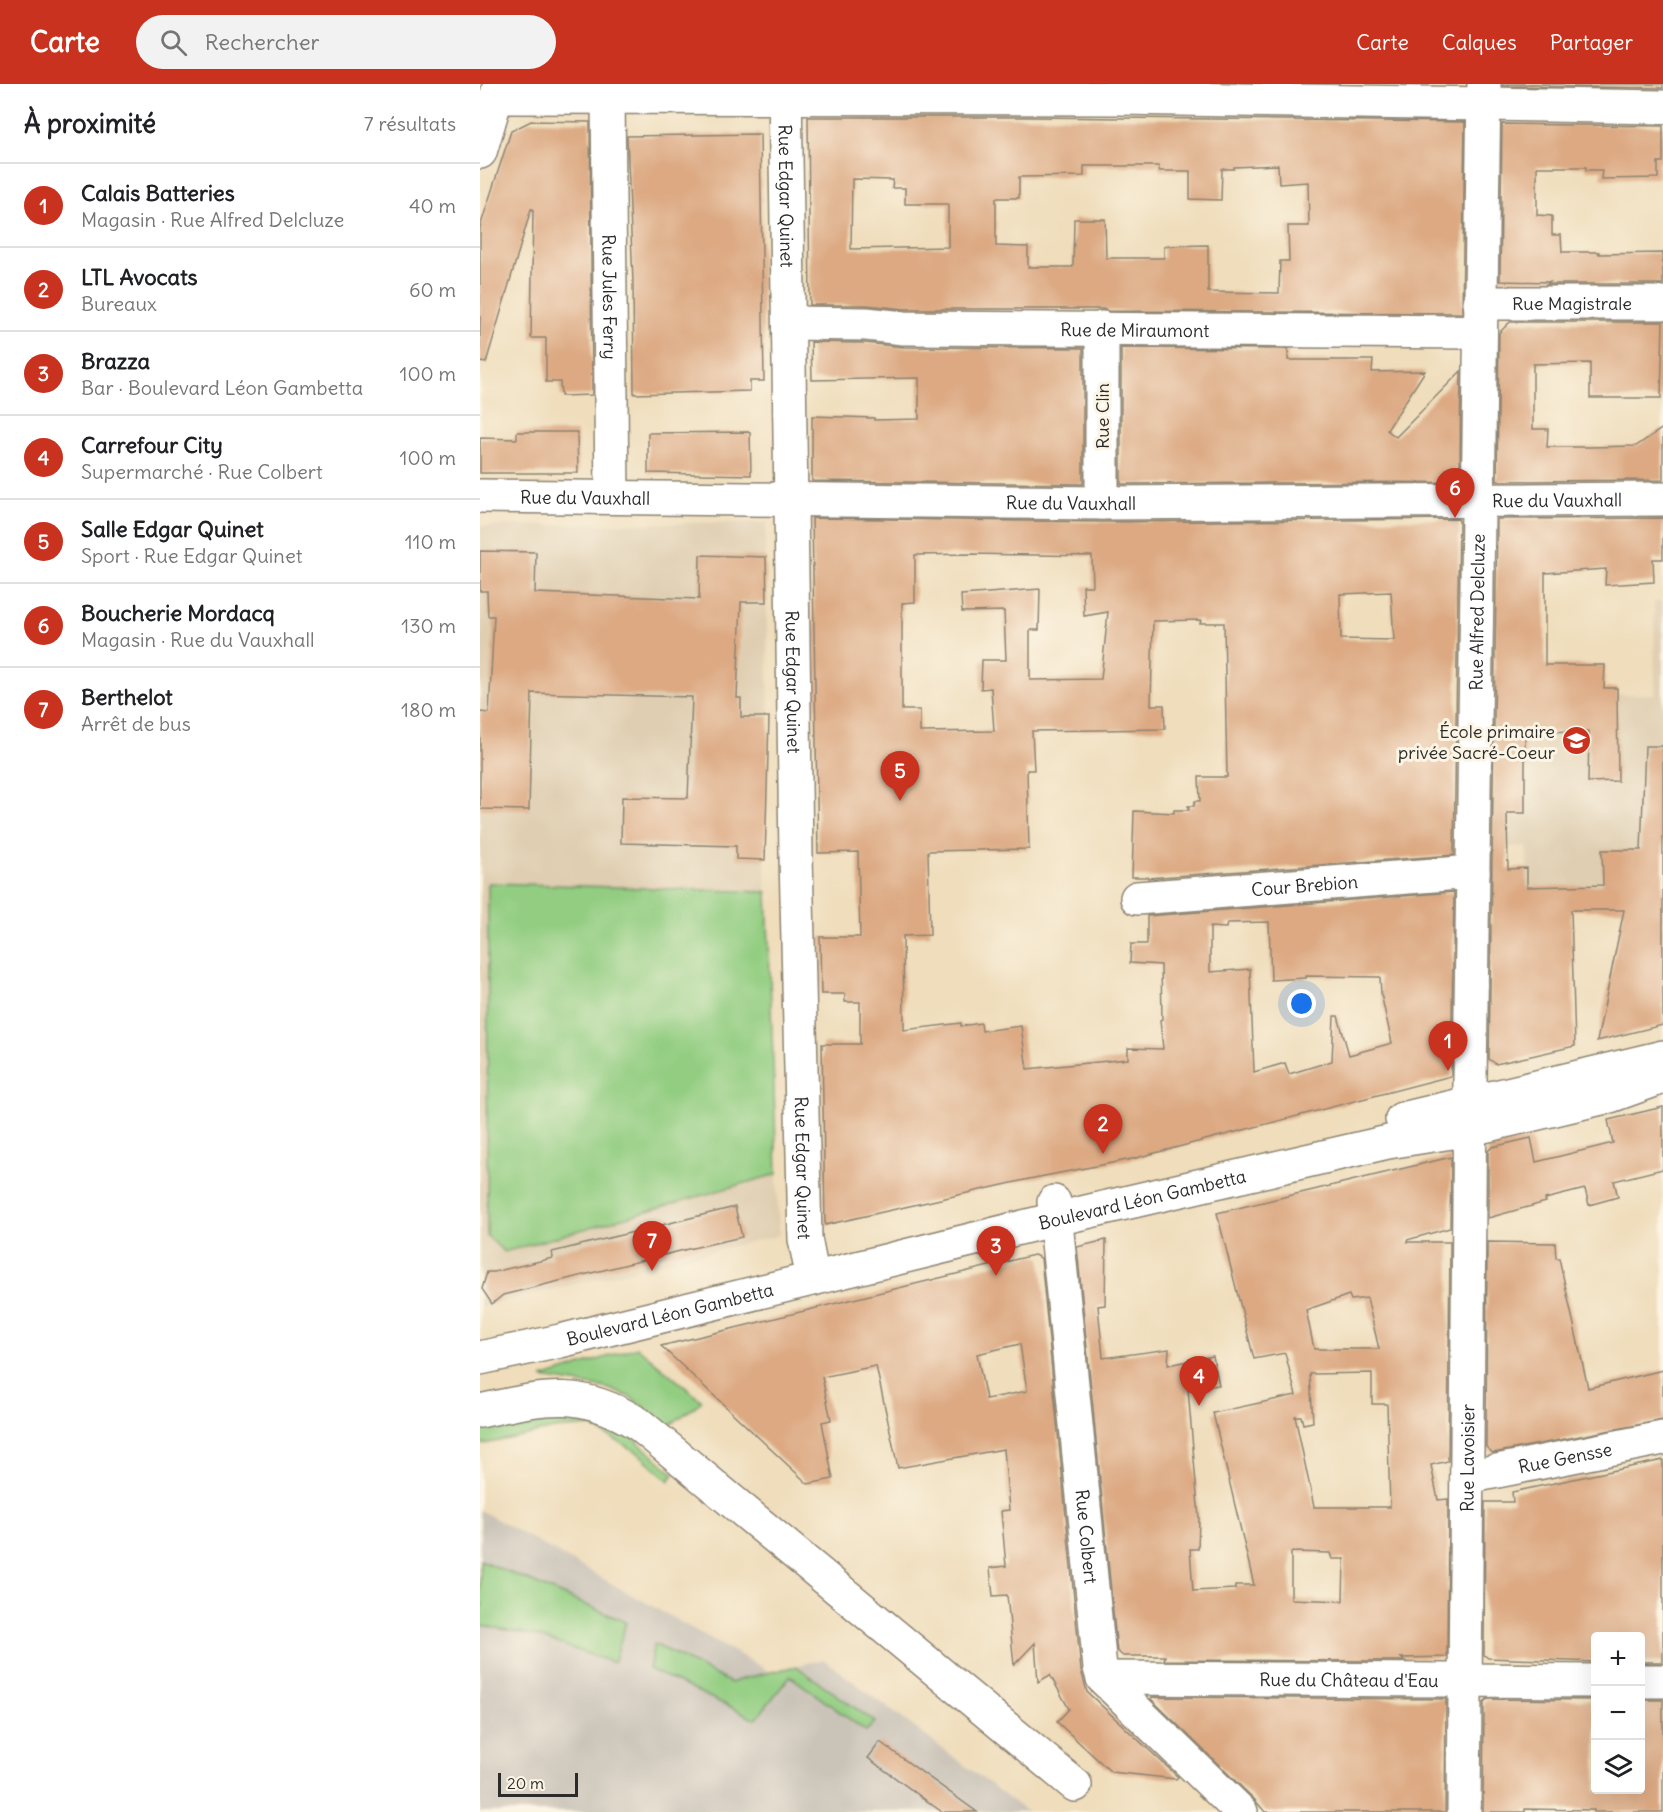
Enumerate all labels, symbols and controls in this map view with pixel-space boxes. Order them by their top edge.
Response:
search box [136,15,556,69]
text: Carte [30,24,100,60]
icon: search [157,26,190,59]
text: Rechercher [205,28,320,56]
text: Carte [1356,29,1409,56]
text: Calques [1442,29,1517,56]
text: Partager [1550,29,1633,56]
text: À proximité [24,107,156,140]
text: 7 résultats [364,111,456,136]
street label: Rue Edgar Quinet [774,124,799,268]
text: Calais Batteries [81,179,235,207]
text: 1 [40,193,47,218]
text: 40 m [409,193,456,218]
text: Magasin · Rue Alfred Delcluze [81,207,344,232]
street label: Rue Jules Ferry [598,234,622,360]
text: LTL Avocats [81,263,198,291]
text: 2 [38,277,49,302]
text: 60 m [409,277,456,302]
text: Bureaux [81,291,157,316]
street label: Rue Magistrale [1512,292,1632,315]
street label: Rue de Miraumont [1060,318,1209,342]
text: Brazza [81,347,150,375]
text: 3 [38,361,49,386]
text: 100 m [399,361,456,386]
text: Bar · Boulevard Léon Gambetta [81,375,363,400]
street label: Rue Clin [1091,383,1114,449]
text: Carrefour City [81,431,223,459]
text: 4 [38,445,49,470]
text: 100 m [399,445,456,470]
text: Supermarché · Rue Colbert [81,459,323,484]
pin: 6 [1436,468,1474,518]
street label: Rue du Vauxhall [520,485,650,509]
street label: Rue du Vauxhall [1492,488,1622,512]
street label: Rue du Vauxhall [1006,490,1136,515]
text: Salle Edgar Quinet [81,515,264,543]
text: 5 [38,529,49,554]
text: 110 m [405,529,456,554]
street label: Rue Alfred Delcluze [1464,533,1489,691]
text: Sport · Rue Edgar Quinet [81,543,302,568]
text: Boucherie Mordacq [81,599,275,627]
street label: Rue Edgar Quinet [781,610,806,754]
text: 6 [38,613,49,638]
text: 130 m [401,613,456,638]
text: Magasin · Rue du Vauxhall [81,627,314,652]
text: Berthelot [81,683,173,711]
text: 7 [39,697,48,722]
text: 180 m [401,697,456,722]
text: Arrêt de bus [81,711,191,736]
place label: École primaire privée Sacré-Coeur [1398,720,1556,764]
school or university icon: École primaire privée Sacré-Coeur [1560,725,1592,757]
pin: 5 [880,752,920,801]
street label: Cour Brebion [1250,869,1359,901]
your location [1287,989,1316,1018]
pin: 1 [1428,1022,1468,1071]
street label: Rue Edgar Quinet [790,1096,817,1240]
pin: 2 [1084,1104,1122,1154]
street label: Boulevard Léon Gambetta [1036,1164,1248,1234]
pin: 7 [632,1222,672,1271]
pin: 3 [976,1226,1016,1276]
street label: Boulevard Léon Gambetta [564,1277,776,1350]
pin: 4 [1180,1356,1218,1406]
street label: Rue Lavoisier [1455,1403,1479,1512]
street label: Rue Gensse [1516,1437,1614,1478]
street label: Rue Colbert [1071,1488,1103,1585]
map controls [1591,1632,1645,1794]
button: + [1591,1632,1645,1686]
street label: Rue du Château d'Eau [1259,1667,1439,1692]
button: − [1591,1686,1645,1740]
button: layers [1591,1740,1645,1794]
scale bar [498,1770,578,1798]
text: 20 m [507,1773,544,1793]

